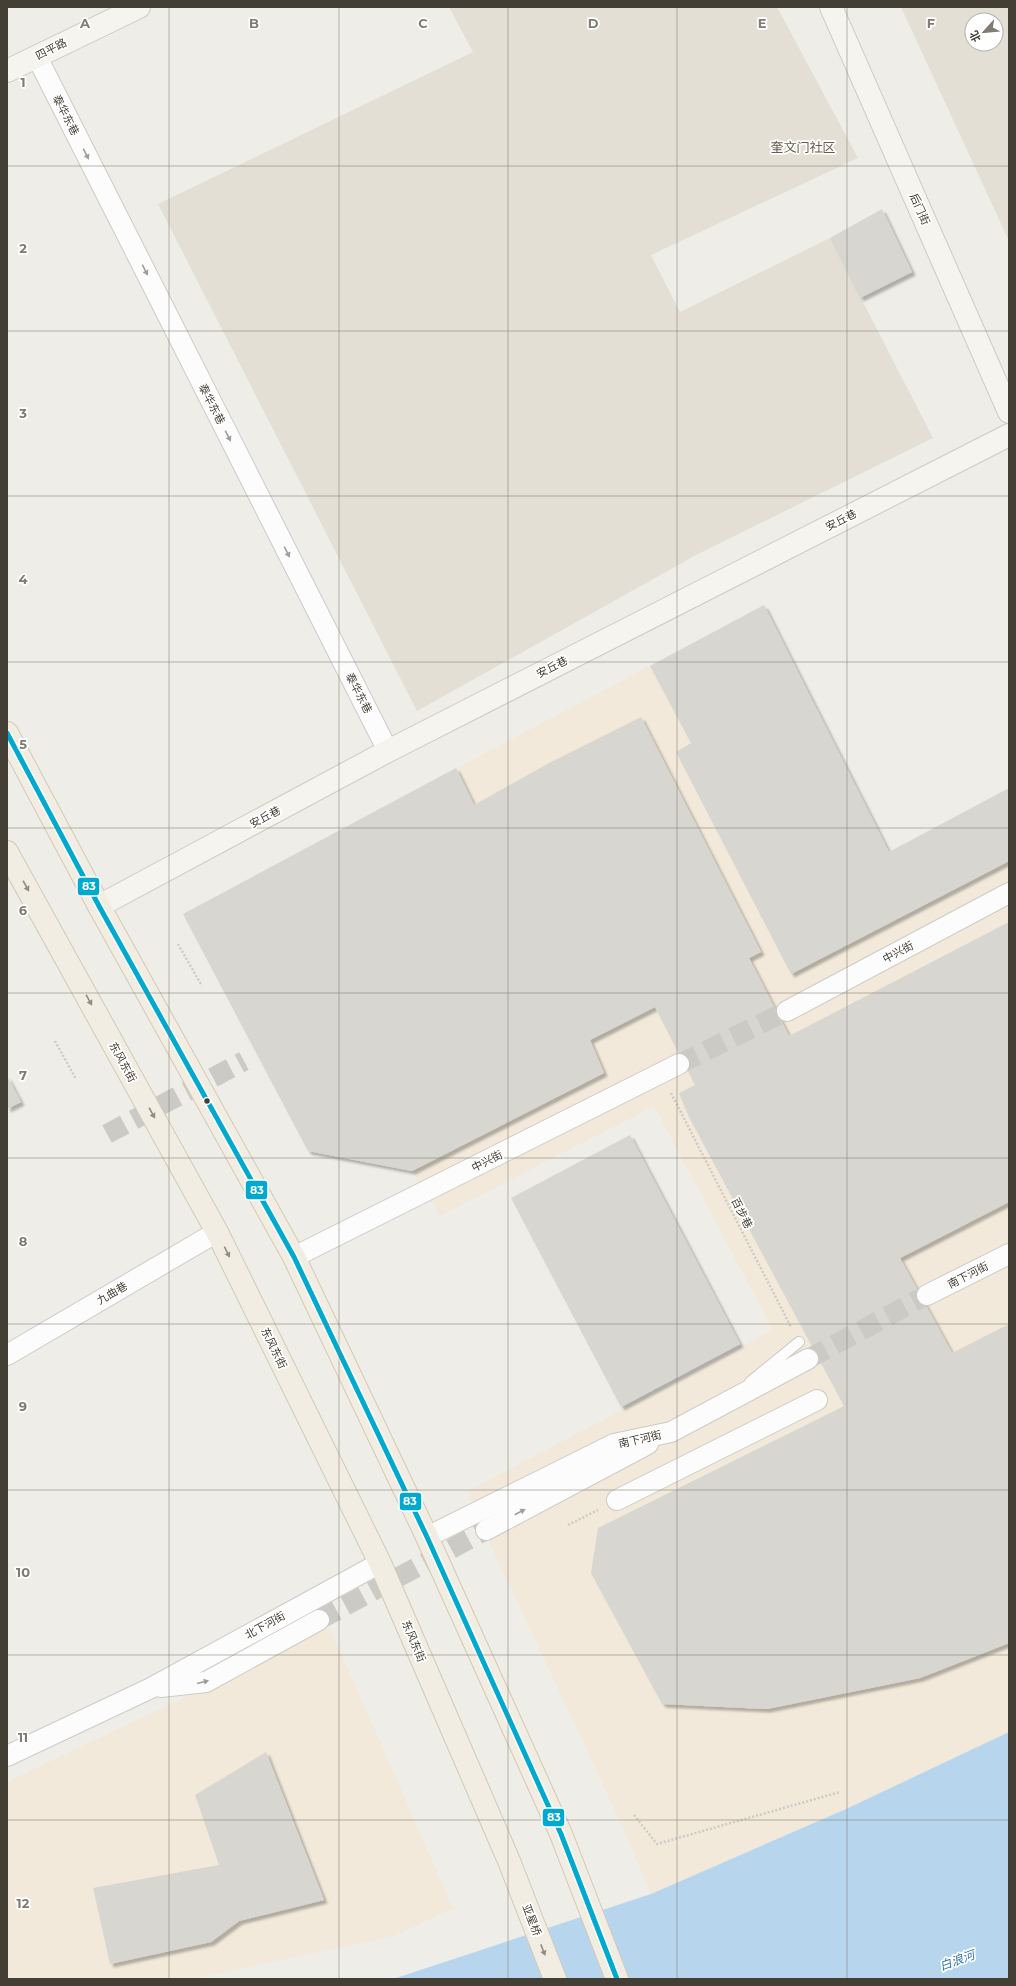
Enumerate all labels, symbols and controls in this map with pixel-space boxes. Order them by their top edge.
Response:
north arrow [964,12,1004,52]
text: A [79,15,91,31]
text: B [249,15,259,31]
text: C [418,15,428,31]
text: D [588,15,599,31]
text: E [758,15,767,31]
text: F [927,15,935,31]
text: 北 [966,28,984,45]
street label: 四平路 [33,35,69,63]
text: 1 [20,74,26,90]
street label: 泰华东巷 [50,92,82,138]
district label: 奎文门社区 [770,139,836,155]
one-way arrow [83,148,89,160]
street label: 后门街 [907,191,933,227]
text: 2 [19,240,27,256]
one-way arrow [141,264,148,276]
street label: 泰华东巷 [196,381,228,427]
text: 3 [18,405,27,421]
one-way arrow [225,430,232,442]
street label: 安丘巷 [823,506,859,534]
one-way arrow [284,546,290,557]
text: 4 [19,571,28,587]
street label: 安丘巷 [534,653,570,681]
street label: 泰华东巷 [343,670,375,716]
text: 5 [19,736,27,752]
street label: 安丘巷 [247,803,283,831]
line badge: 83 [77,877,100,896]
text: 83 [82,879,96,893]
one-way arrow [22,880,29,892]
text: 6 [19,902,28,918]
street label: 中兴街 [880,938,916,966]
one-way arrow [85,994,92,1006]
street label: 东风东街 [106,1039,140,1085]
text: 7 [19,1067,27,1083]
unlabelled marker [202,1096,212,1106]
one-way arrow [148,1108,155,1119]
street label: 中兴街 [469,1147,505,1175]
line badge: 83 [245,1180,268,1200]
text: 83 [250,1183,264,1197]
street label: 百步巷 [728,1195,756,1231]
text: 8 [19,1233,28,1249]
one-way arrow [224,1246,230,1258]
street label: 南下河街 [945,1259,991,1291]
street label: 九曲巷 [94,1279,130,1307]
street label: 东风东街 [258,1325,290,1371]
text: 9 [19,1398,27,1414]
street label: 南下河街 [617,1427,663,1451]
line badge: 83 [399,1492,422,1511]
text: 83 [403,1494,417,1508]
one-way arrow [515,1509,526,1515]
text: 10 [16,1564,30,1580]
street label: 北下河街 [242,1608,288,1642]
street label: 东风东街 [399,1618,429,1664]
one-way arrow [197,1678,210,1684]
text: 11 [18,1729,28,1745]
line badge: 83 [542,1808,565,1827]
text: 83 [547,1810,561,1824]
text: 12 [17,1895,30,1911]
street label: 亚星桥 [520,1902,544,1938]
one-way arrow [541,1944,547,1956]
water label: 白浪河 [938,1946,978,1973]

